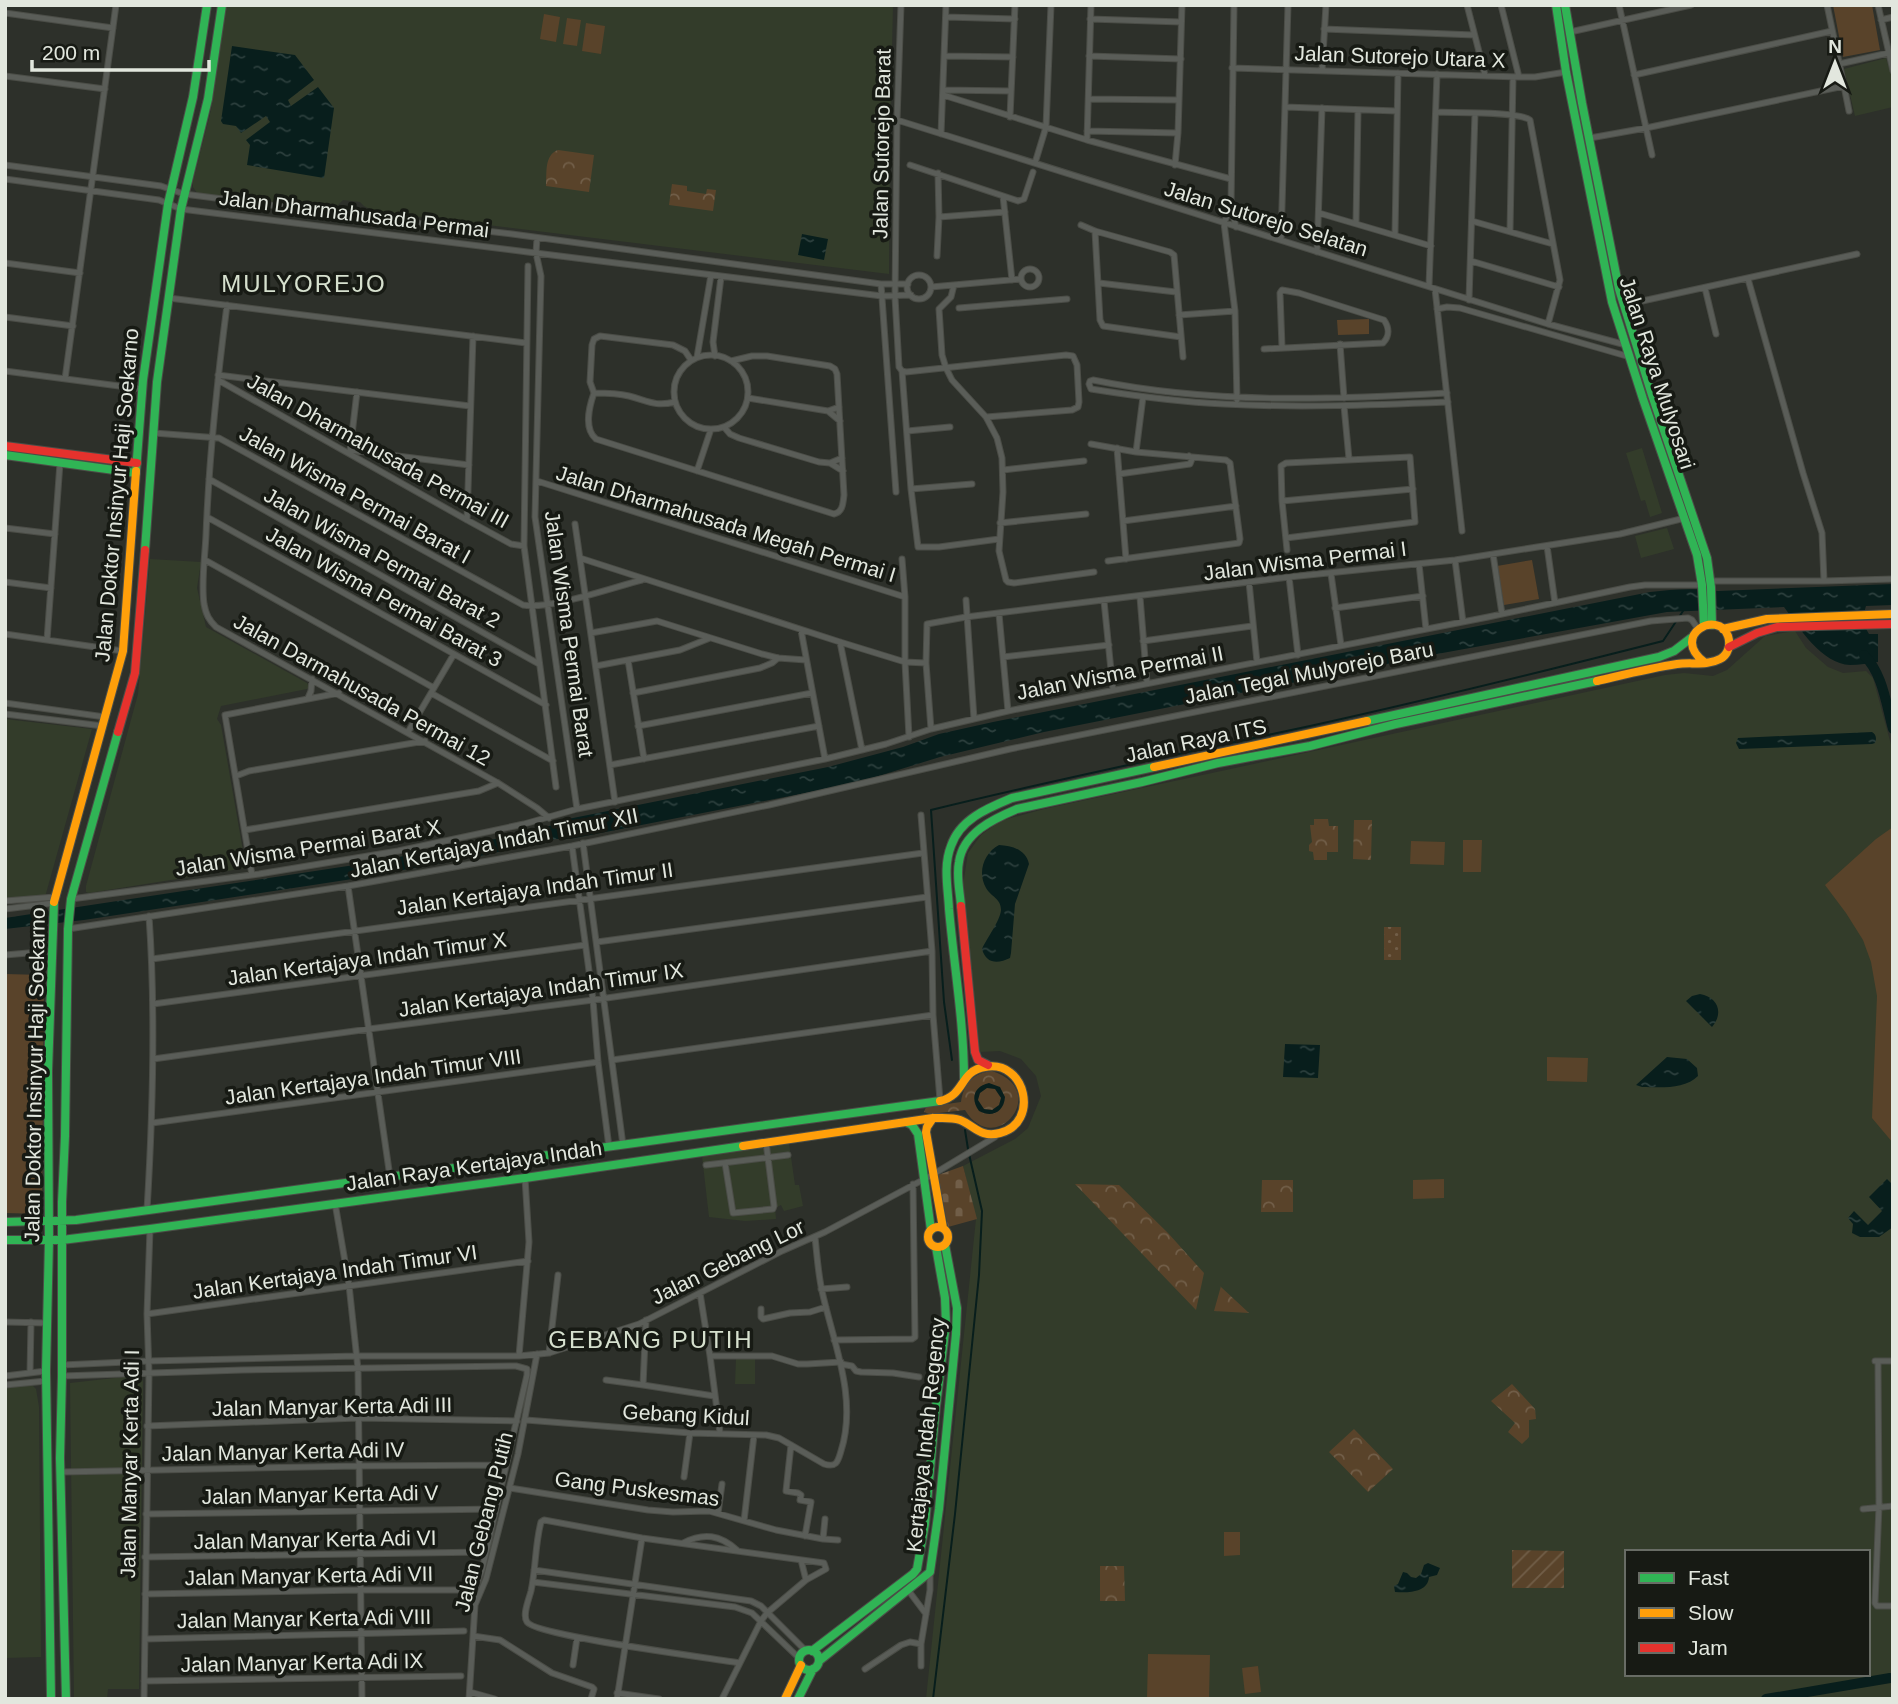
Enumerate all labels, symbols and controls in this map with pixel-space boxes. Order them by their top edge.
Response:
scale bar [32,28,208,72]
north arrow [1800,28,1870,98]
text: N [1828,36,1842,57]
text: 200 m [42,41,100,64]
street label: Jalan Sutorejo Utara X [1294,41,1506,72]
street label: Jalan Sutorejo Barat [868,49,895,239]
street label: Jalan Sutorejo Selatan [1162,177,1371,260]
street label: Jalan Dharmahusada Permai [218,186,490,241]
district label: MULYOREJO [221,270,387,297]
street label: Jalan Raya Mulyosari [1616,274,1699,472]
street label: Jalan Doktor Insinyur Haji Soekarno [90,327,143,663]
street label: Jalan Dharmahusada Permai III [244,369,513,532]
street label: Jalan Wisma Permai Barat I [236,421,475,568]
street label: Jalan Dharmahusada Megah Permai I [554,461,899,586]
street label: Jalan Wisma Permai Barat 2 [260,483,504,632]
street label: Jalan Wisma Permai Barat [541,509,598,759]
street label: Jalan Wisma Permai Barat 3 [262,522,506,671]
street label: Jalan Wisma Permai I [1202,537,1408,584]
street label: Jalan Darmahusada Permai 12 [230,609,494,770]
street label: Jalan Tegal Mulyorejo Baru [1183,637,1435,708]
street label: Jalan Wisma Permai II [1015,641,1225,704]
street label: Jalan Raya ITS [1123,714,1269,767]
street label: Jalan Kertajaya Indah Timur XII [348,803,640,882]
street label: Jalan Wisma Permai Barat X [174,815,442,880]
street label: Jalan Kertajaya Indah Timur II [395,858,675,919]
street label: Jalan Doktor Insinyur Haji Soekarno [20,907,49,1243]
street label: Jalan Kertajaya Indah Timur X [226,928,508,989]
street label: Jalan Kertajaya Indah Timur IX [397,958,685,1021]
street label: Jalan Kertajaya Indah Timur VIII [223,1044,522,1109]
street label: Jalan Raya Kertajaya Indah [345,1136,603,1195]
street label: Jalan Gebang Lor [648,1215,808,1308]
street label: Jalan Kertajaya Indah Timur VI [191,1240,479,1303]
street label: Kertajaya Indah Regency [902,1316,949,1553]
district label: GEBANG PUTIH [548,1326,754,1353]
street label: Jalan Manyar Kerta Adi I [116,1349,143,1579]
street label: Jalan Manyar Kerta Adi III [212,1393,452,1420]
street label: Gebang Kidul [622,1400,750,1429]
street label: Jalan Gebang Putih [450,1430,517,1614]
street label: Jalan Manyar Kerta Adi IV [161,1438,405,1465]
street label: Gang Puskesmas [553,1467,721,1510]
street label: Jalan Manyar Kerta Adi V [201,1481,439,1508]
street label: Jalan Manyar Kerta Adi VI [193,1526,437,1553]
legend [1625,1550,1870,1676]
street label: Jalan Manyar Kerta Adi VII [184,1562,433,1589]
text: Fast [1688,1566,1729,1589]
text: Slow [1688,1601,1734,1624]
street label: Jalan Manyar Kerta Adi VIII [177,1605,431,1632]
text: Jam [1688,1636,1728,1659]
street label: Jalan Manyar Kerta Adi IX [180,1649,424,1676]

